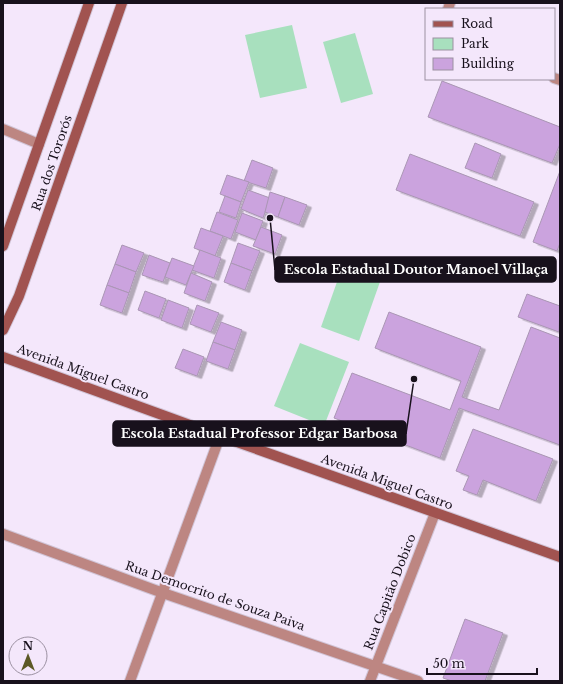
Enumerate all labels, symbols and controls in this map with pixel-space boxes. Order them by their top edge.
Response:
legend [425,8,555,80]
text: Road [461,16,493,31]
text: Park [461,36,489,51]
text: Building [461,56,515,71]
street label: Rua dos Tororós [28,113,75,213]
callout: Escola Estadual Doutor Manoel Villaça [275,257,556,282]
text: Escola Estadual Doutor Manoel Villaça [284,261,549,278]
street label: Avenida Miguel Castro [14,340,151,402]
callout: Escola Estadual Professor Edgar Barbosa [113,421,406,446]
text: Escola Estadual Professor Edgar Barbosa [121,425,398,442]
street label: Avenida Miguel Castro [318,450,455,512]
street label: Rua Capitão Dobico [360,532,419,652]
street label: Rua Democrito de Souza Paiva [123,558,307,634]
north arrow [8,636,48,676]
text: N [23,639,34,653]
scale bar [427,650,537,676]
text: 50 m [433,656,465,671]

